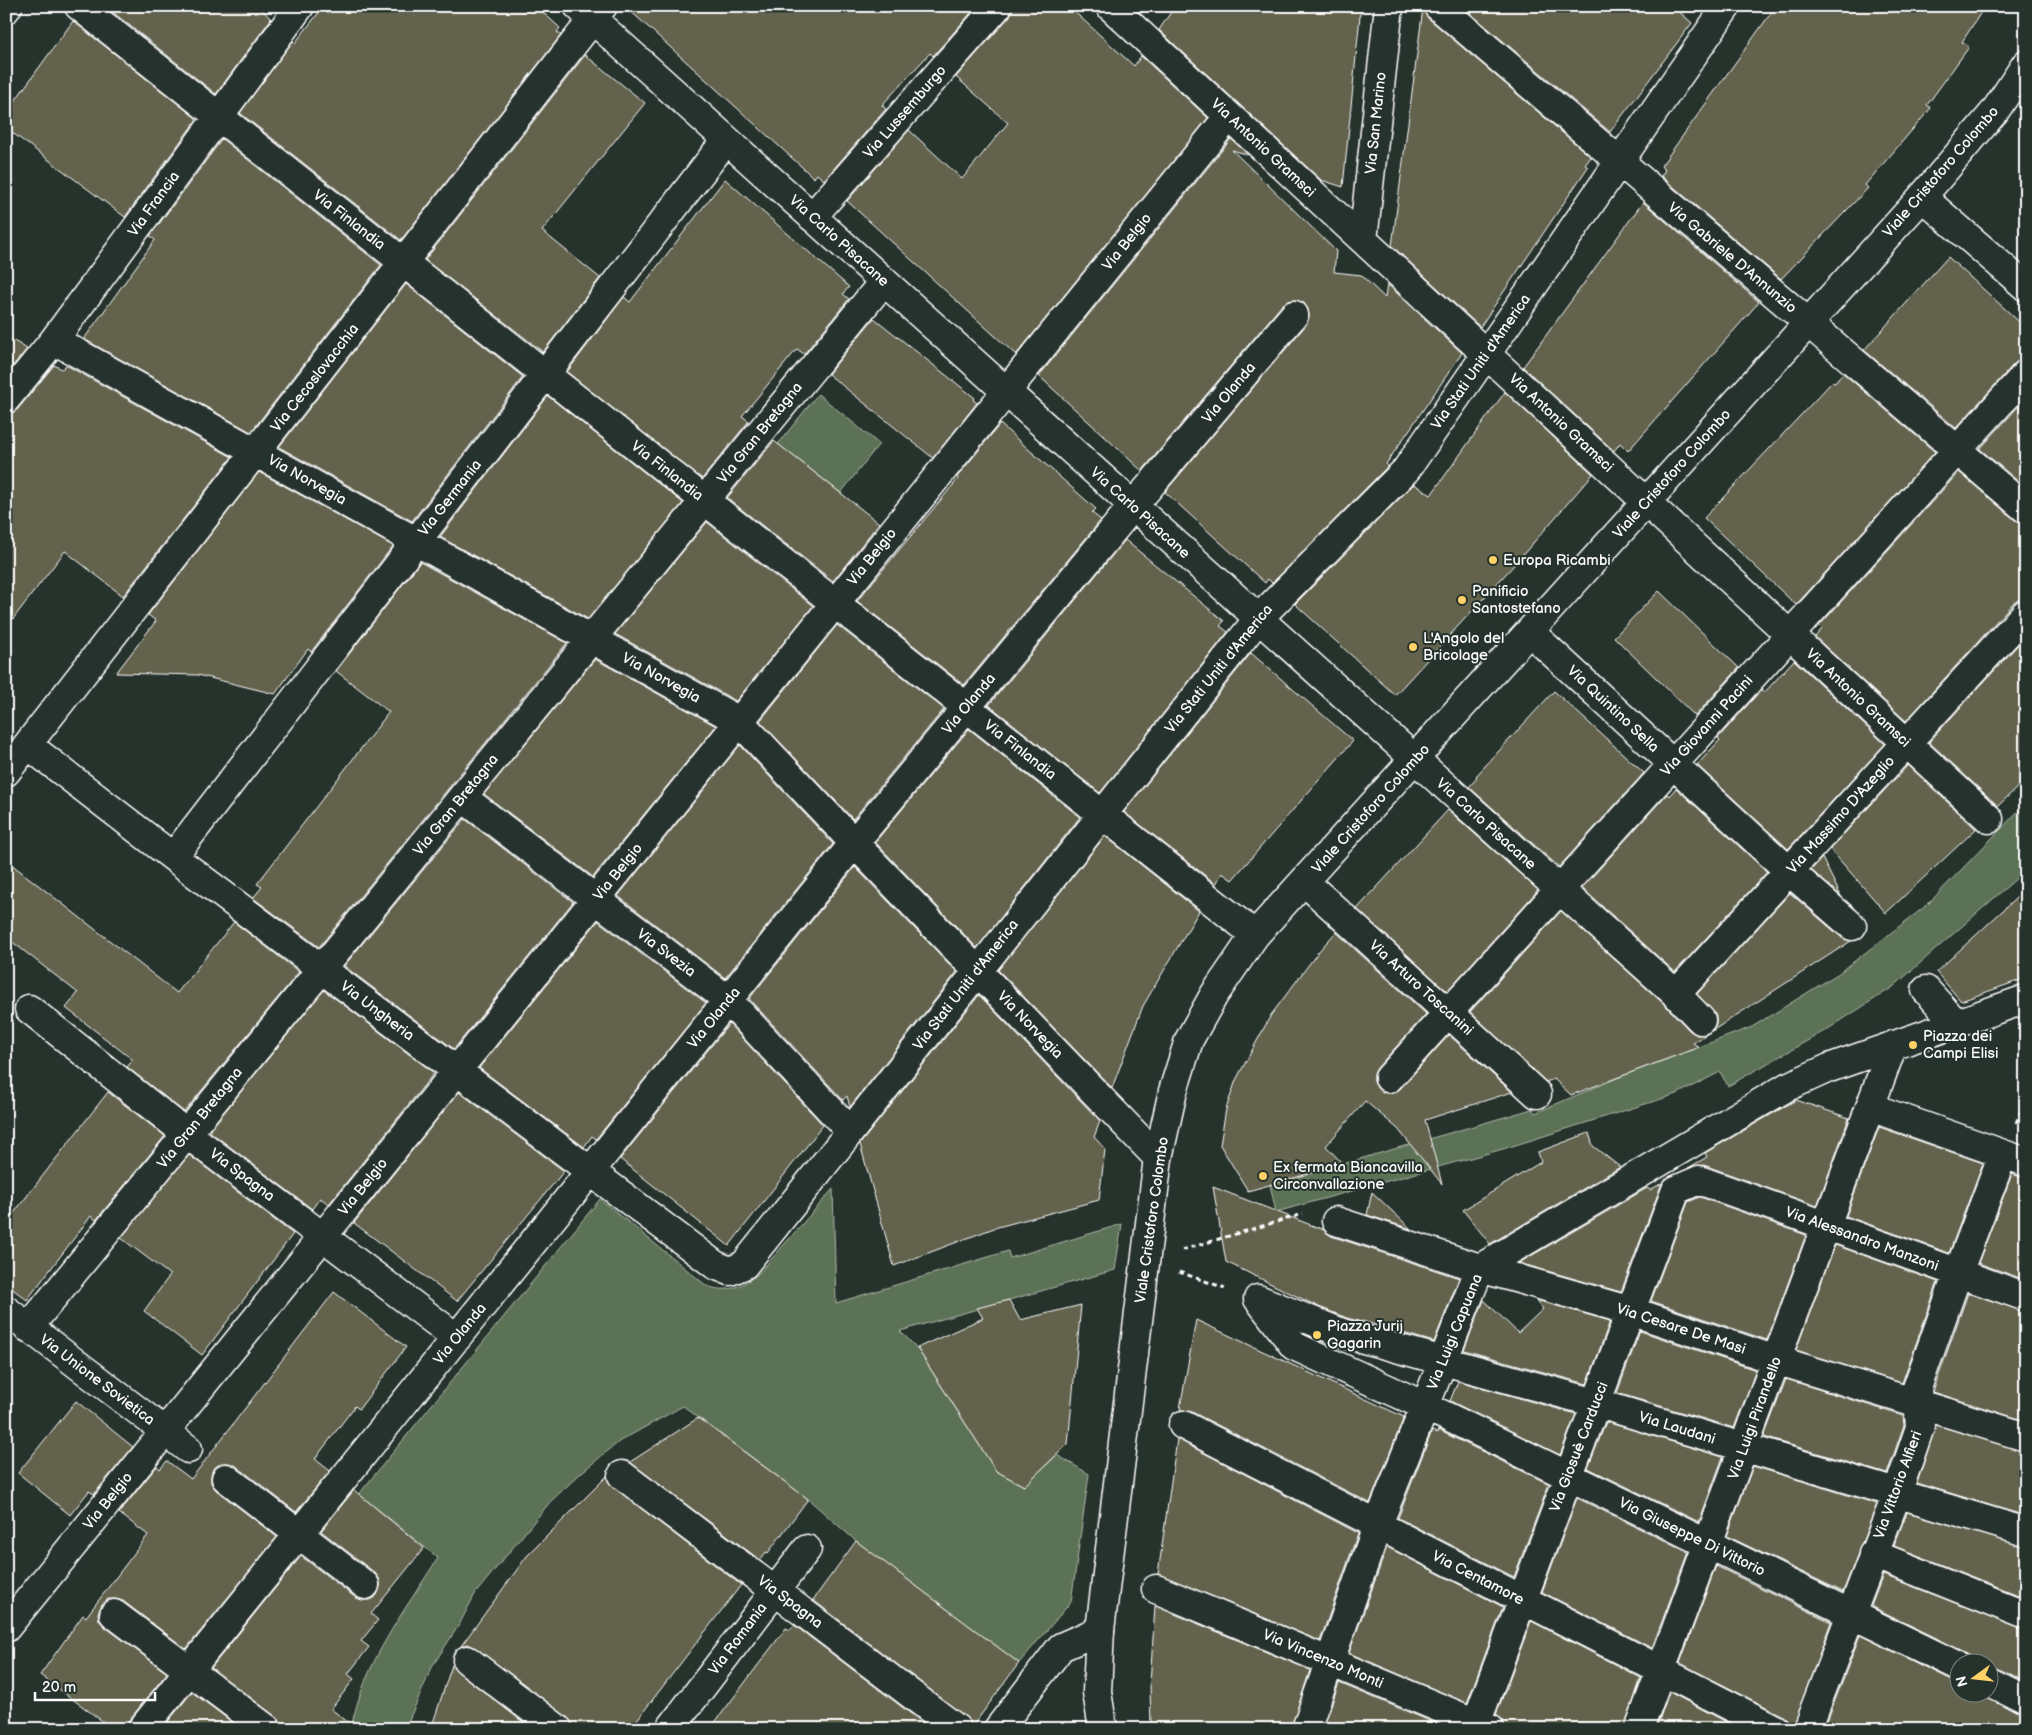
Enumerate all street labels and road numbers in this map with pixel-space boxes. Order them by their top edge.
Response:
street label: Via Lussemburgo [859,61,951,163]
street label: Via San Marino [1361,71,1391,175]
street label: Via Antonio Gramsci [1207,95,1319,201]
street label: Viale Cristoforo Colombo [1879,102,2003,242]
street label: Via Francia [124,168,184,240]
street label: Via Finlandia [309,186,389,254]
street label: Via Carlo Pisacane [785,191,893,291]
street label: Via Gabriele D'Annunzio [1663,198,1801,318]
street label: Via Belgio [1098,209,1156,275]
street label: Via Stati Uniti d'America [1427,291,1535,433]
street label: Via Cecoslovacchia [267,320,363,436]
street label: Via Olanda [1198,359,1260,427]
street label: Via Antonio Gramsci [1505,370,1617,476]
street label: Via Gran Bretagna [713,378,807,488]
street label: Viale Cristoforo Colombo [1609,405,1735,543]
street label: Via Finlandia [627,437,707,505]
street label: Via Norvegia [264,451,350,509]
street label: Via Germania [414,456,486,540]
street label: Via Carlo Pisacane [1086,463,1194,563]
street label: Via Belgio [843,524,901,590]
street label: Via Stati Uniti d'America [1161,600,1277,738]
street label: Via Antonio Gramsci [1802,645,1914,751]
street label: Via Norvegia [618,649,704,707]
street label: Via Quintino Sella [1563,661,1663,757]
street label: Via Olanda [938,670,1000,738]
street label: Via Giovanni Pacini [1657,672,1757,780]
street label: Via Finlandia [980,716,1060,784]
street label: Viale Cristoforo Colombo [1308,740,1434,878]
street label: Via Gran Bretagna [409,750,503,860]
street label: Via Massimo D'Azeglio [1783,752,1899,878]
street label: Via Carlo Pisacane [1432,774,1540,874]
street label: Via Belgio [589,839,647,905]
street label: Via Stati Uniti d'America [909,916,1023,1054]
street label: Via Svezia [633,925,699,981]
street label: Via Arturo Toscanini [1365,936,1477,1040]
street label: Via Ungheria [336,977,418,1045]
street label: Via Olanda [683,983,745,1053]
street label: Via Norvegia [993,987,1067,1063]
street label: Via Gran Bretagna [153,1063,247,1173]
street label: Viale Cristoforo Colombo [1131,1136,1173,1304]
street label: Via Spagna [206,1144,278,1206]
street label: Via Belgio [334,1154,392,1220]
street label: Via Alessandro Manzoni [1783,1202,1941,1276]
street label: Via Luigi Capuana [1423,1271,1487,1393]
street label: Via Olanda [429,1299,491,1369]
street label: Via Cesare De Masi [1614,1299,1748,1359]
street label: Via Unione Sovietica [36,1330,158,1430]
street label: Via Luigi Pirandello [1724,1354,1786,1482]
street label: Via Giosuè Carducci [1545,1379,1613,1515]
street label: Via Laudani [1636,1407,1718,1449]
street label: Via Vittorio Alfieri [1870,1428,1926,1542]
street label: Via Belgio [79,1468,137,1534]
street label: Via Giuseppe Di Vittorio [1616,1493,1768,1581]
street label: Via Centamore [1429,1547,1527,1609]
street label: Via Spagna [754,1571,826,1633]
street label: Via Romania [705,1599,771,1679]
street label: Via Vincenzo Monti [1260,1625,1386,1693]

